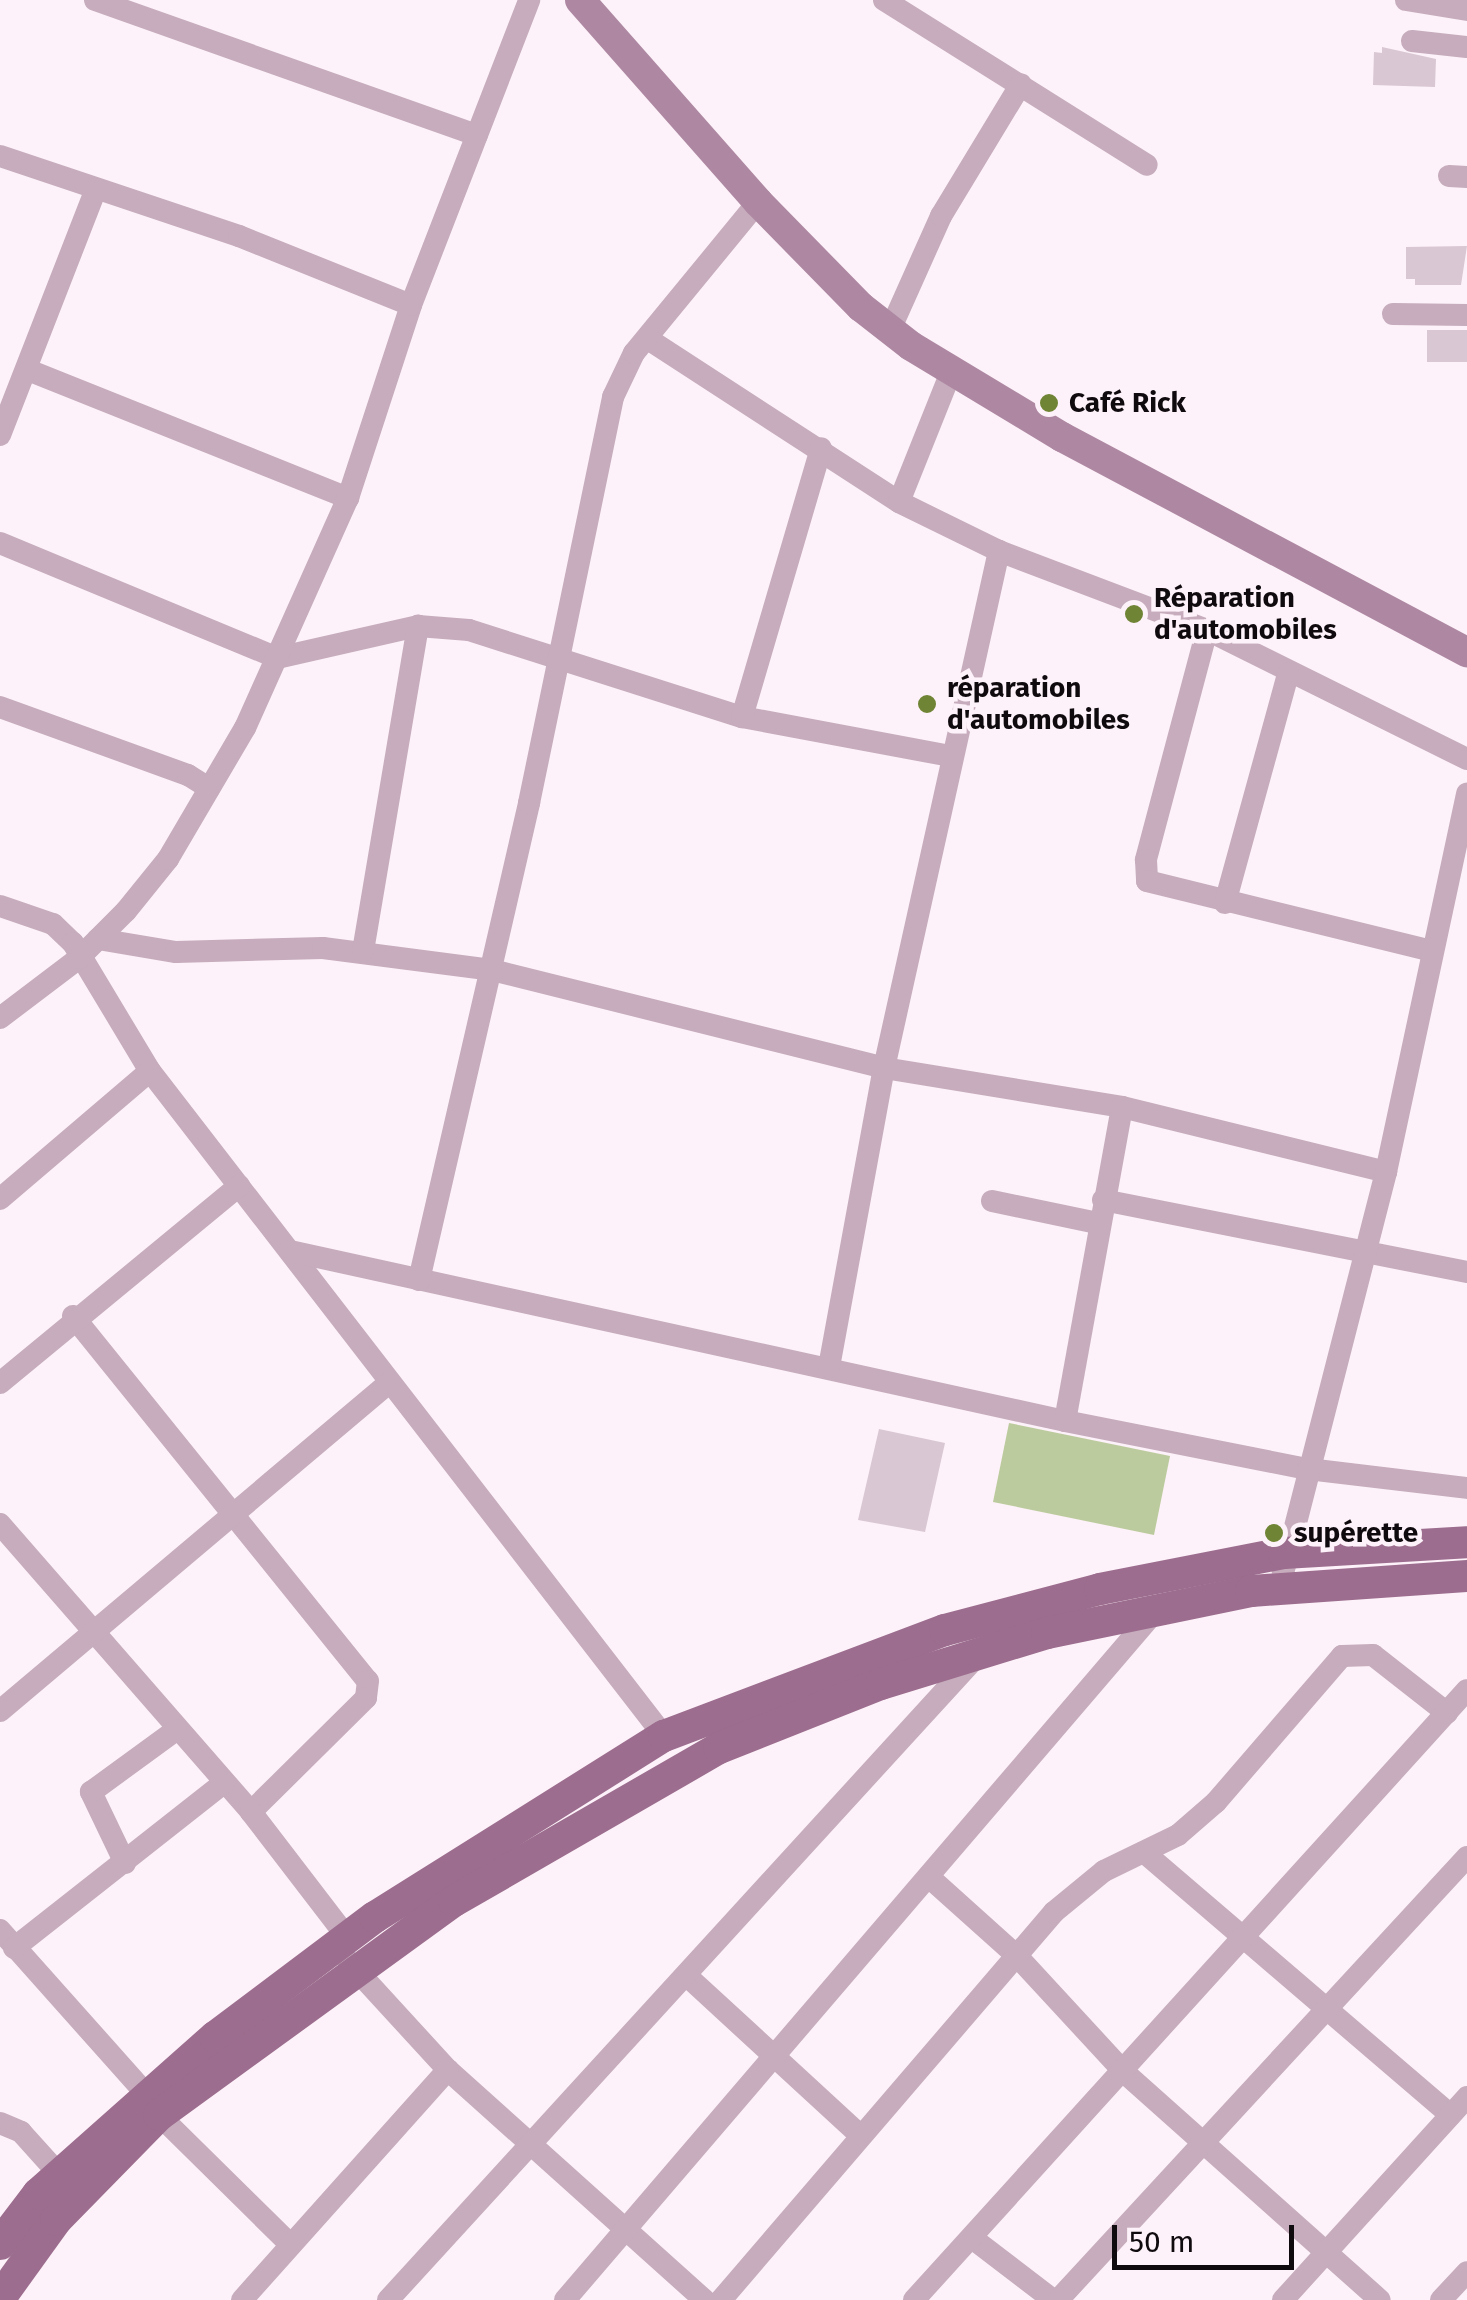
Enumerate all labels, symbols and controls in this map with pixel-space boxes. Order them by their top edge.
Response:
place label: Café Rick [1069,386,1186,420]
marker: Café Rick [1038,392,1060,414]
place label: Réparation d'automobiles [1154,581,1337,647]
marker: Réparation d'automobiles [1123,603,1145,625]
place label: réparation d'automobiles [947,671,1130,737]
marker: réparation d'automobiles [916,693,938,715]
place label: supérette [1294,1516,1418,1550]
marker: supérette [1263,1522,1285,1544]
scale bar [1117,2205,1300,2267]
text: 50 m [1129,2224,1194,2260]

